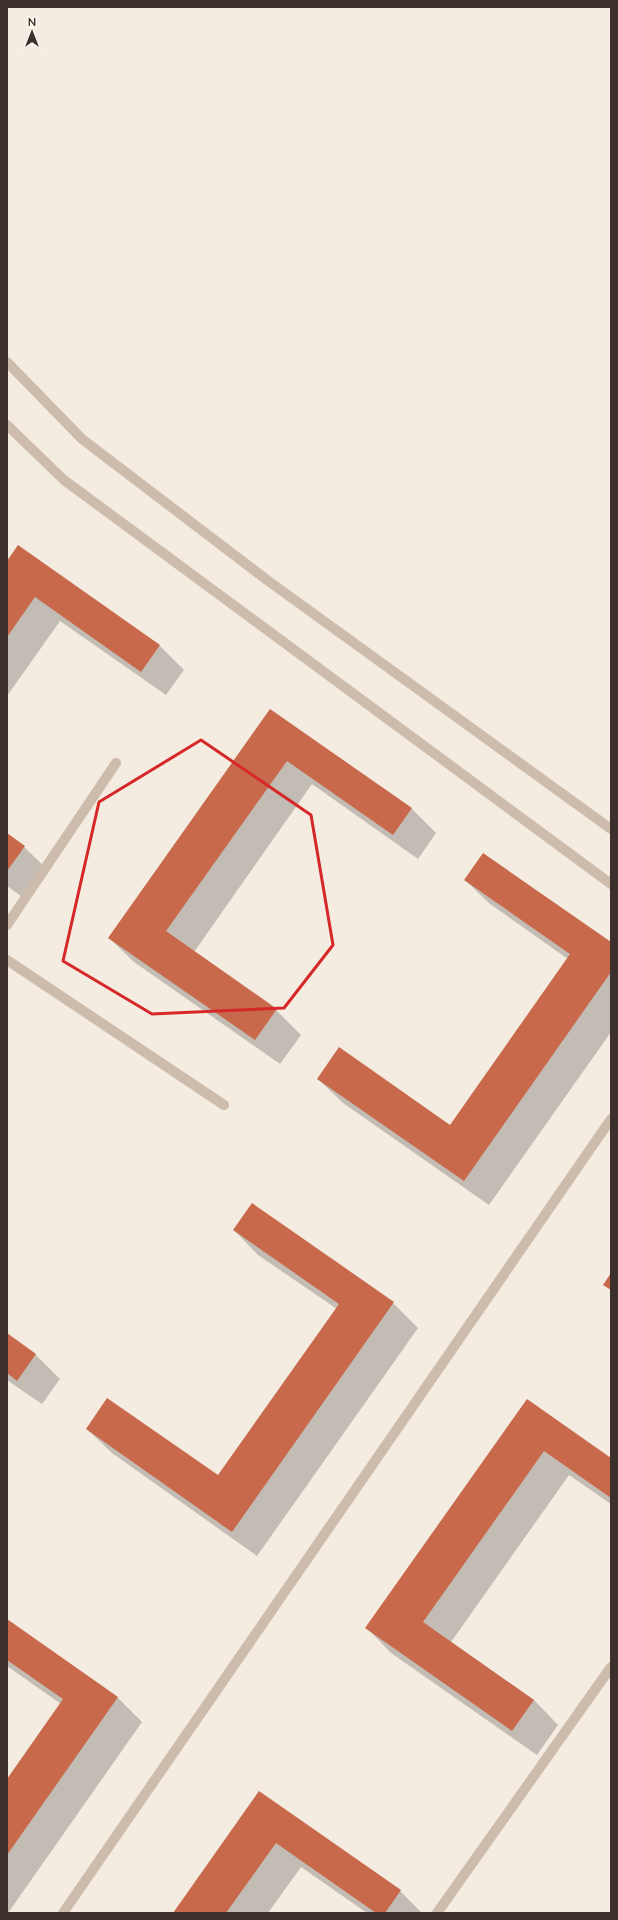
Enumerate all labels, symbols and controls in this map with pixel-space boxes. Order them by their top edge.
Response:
north arrow [12,12,52,52]
text: N [28,15,36,28]

